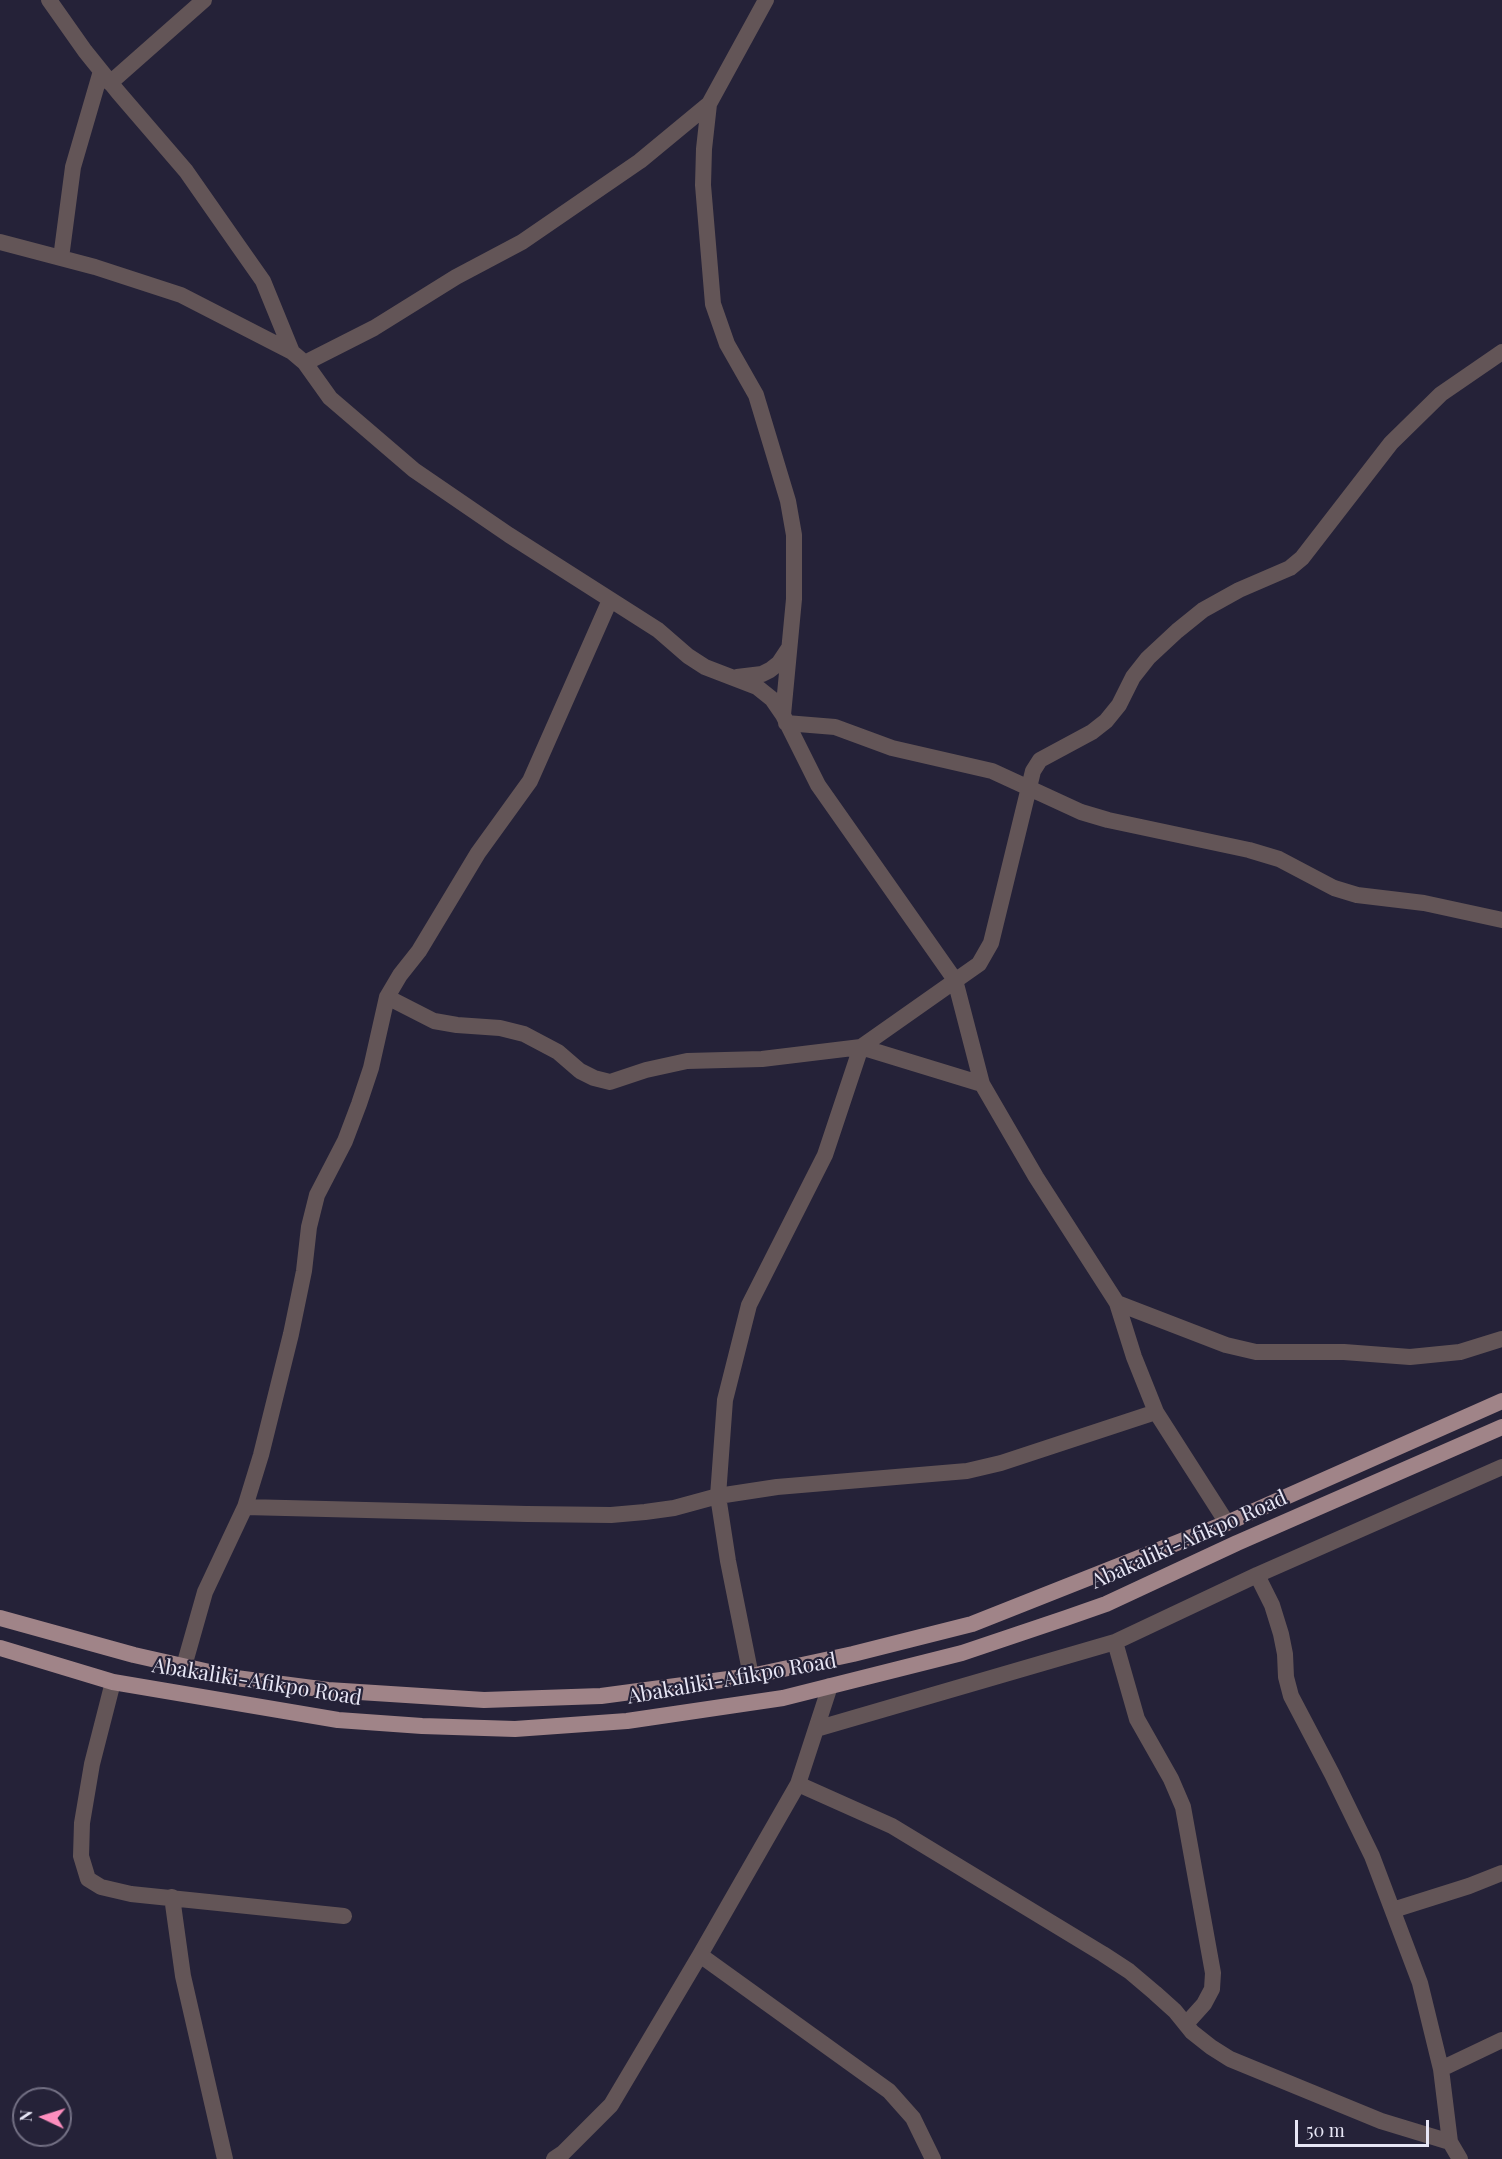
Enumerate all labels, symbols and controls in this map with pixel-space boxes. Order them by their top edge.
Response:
street label: Abakaliki-Afikpo Road [1087,1485,1291,1595]
street label: Abakaliki-Afikpo Road [625,1648,839,1710]
street label: Abakaliki-Afikpo Road [150,1653,364,1711]
north arrow [12,2087,72,2147]
scale bar [1298,2108,1432,2146]
text: N [15,2109,36,2122]
text: 50 m [1306,2118,1345,2142]

